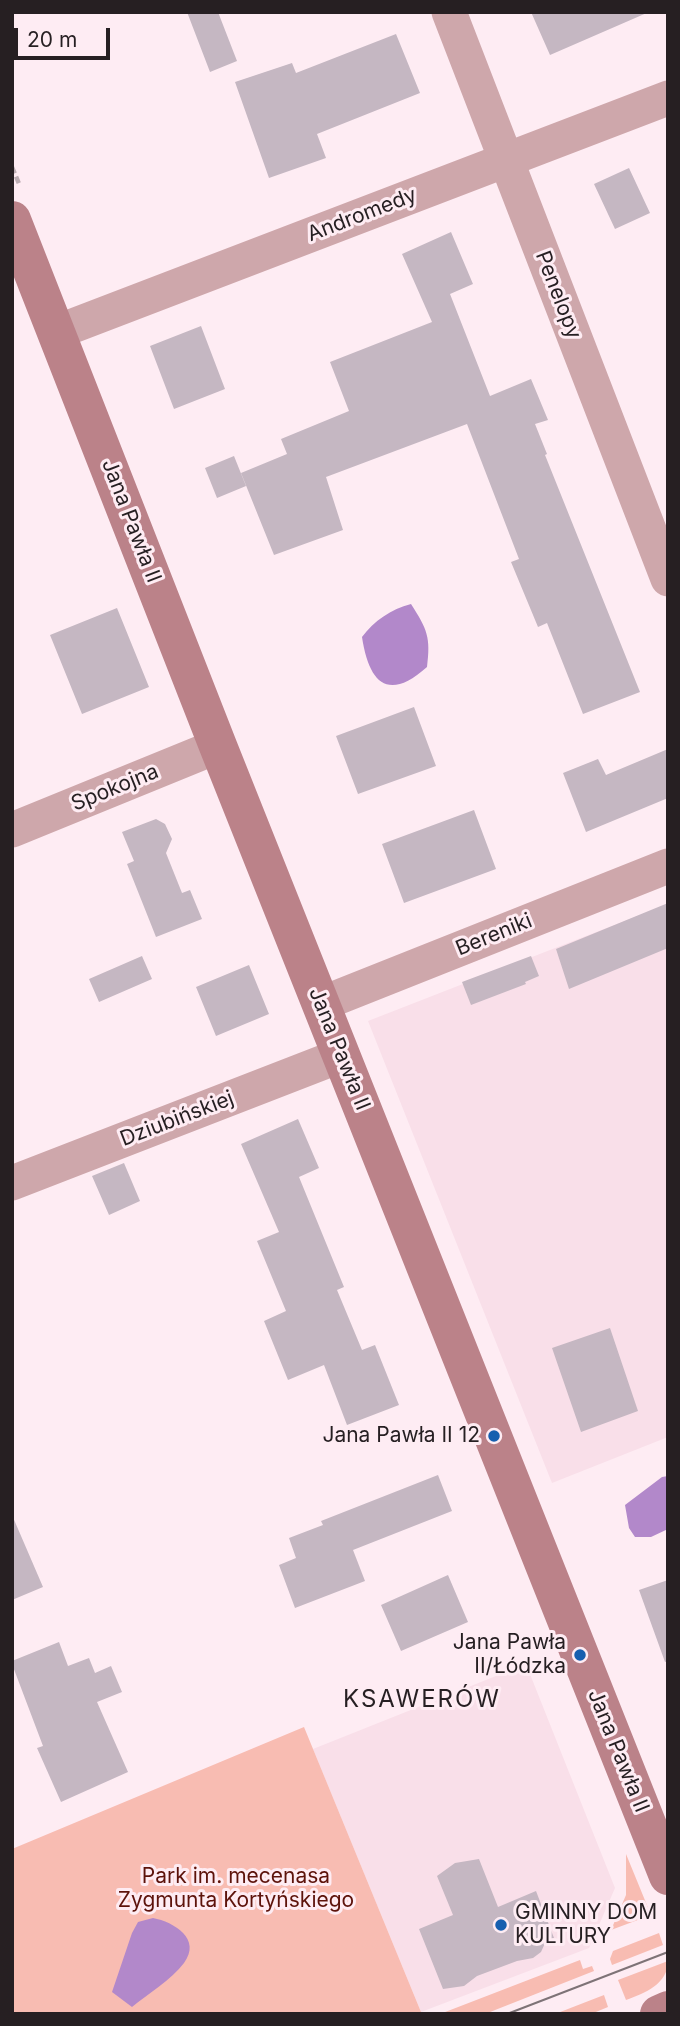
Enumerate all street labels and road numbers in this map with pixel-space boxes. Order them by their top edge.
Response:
street label: Andromedy [304,183,420,247]
street label: Penelopy [530,247,586,343]
street label: Jana Pawła II [96,456,166,586]
street label: Spokojna [68,759,162,817]
street label: Bereniki [452,908,536,962]
street label: Jana Pawła II [303,984,375,1114]
street label: Dziubińskiej [117,1086,237,1152]
street label: Jana Pawła II [582,1686,654,1816]

